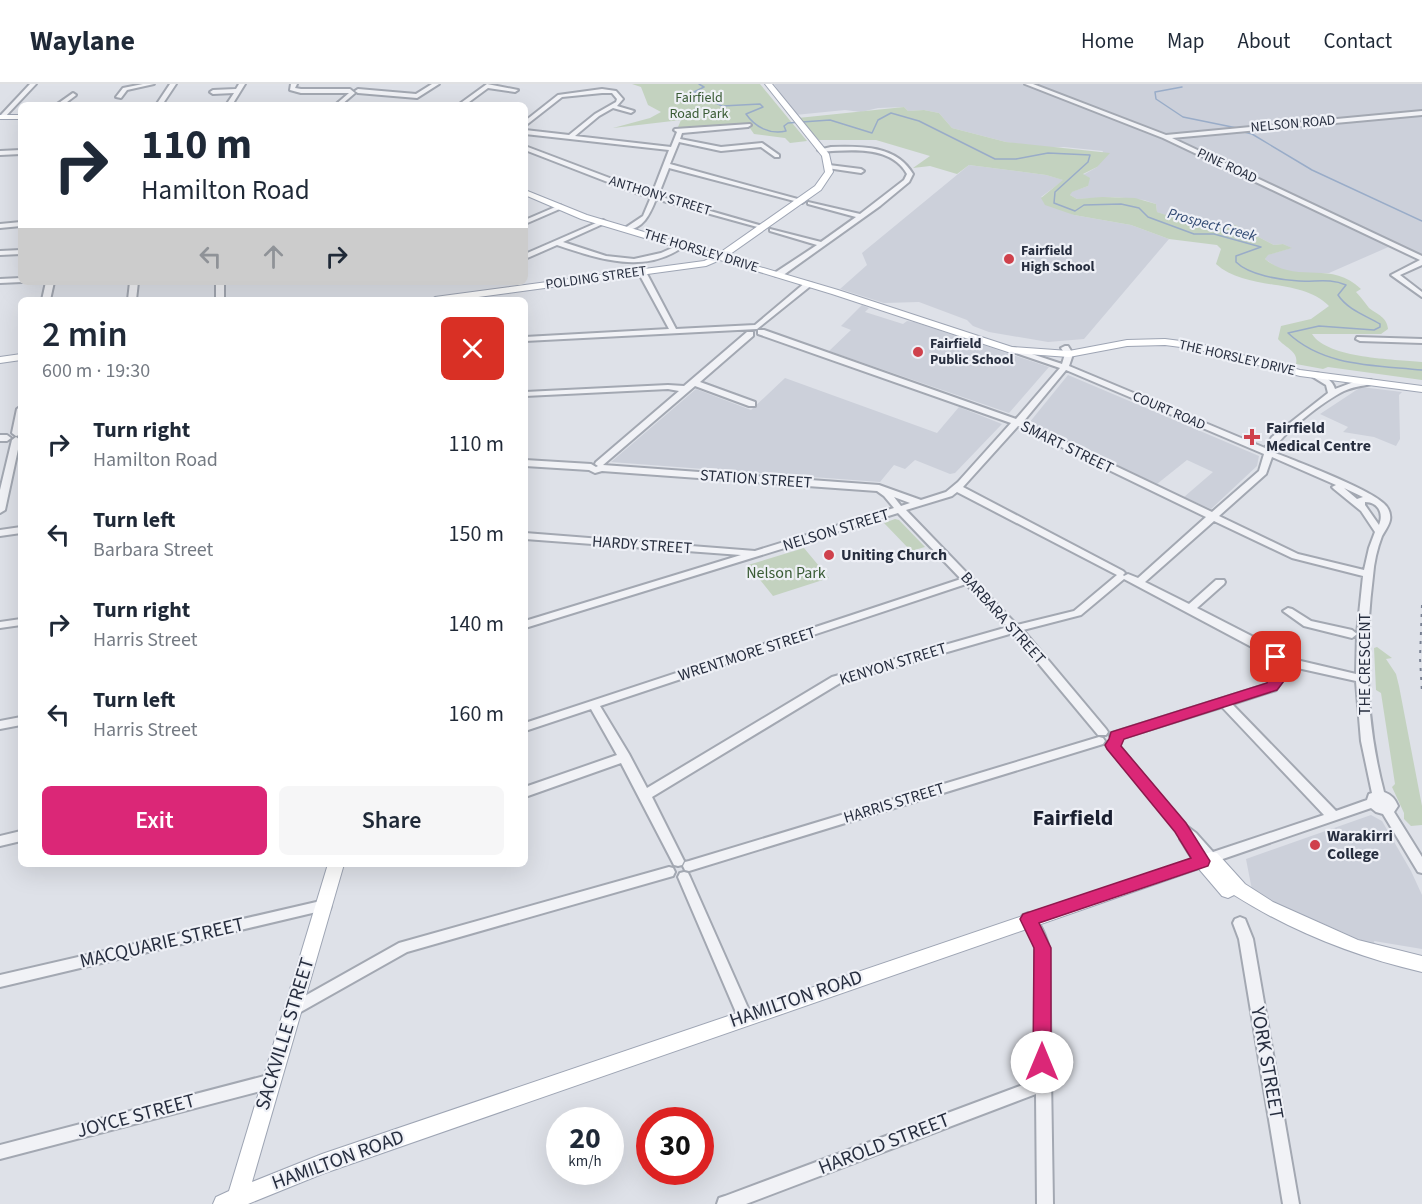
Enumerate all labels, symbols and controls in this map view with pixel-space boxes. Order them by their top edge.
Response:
text: Waylane [30,21,135,61]
text: Home [1081,26,1134,56]
text: Map [1167,26,1205,56]
text: About [1238,26,1290,56]
text: Contact [1323,26,1392,56]
park label: Fairfield Road Park [669,88,729,124]
street label: NELSON ROAD [1250,110,1336,138]
text: 110 m [141,115,252,175]
icon: right [42,126,120,204]
street label: PINE ROAD [1194,143,1260,189]
text: Hamilton Road [141,171,310,210]
street label: ANTHONY STREET [606,171,714,221]
water label: Prospect Creek [1165,203,1260,247]
street label: THE HORSLEY DRIVE [641,224,761,278]
icon: left [194,240,227,273]
icon: ahead [257,240,290,273]
icon: right [320,240,353,273]
place label: Fairfield High School [1021,241,1094,277]
marker: Fairfield High School [1002,252,1016,266]
street label: POLDING STREET [544,261,648,295]
text: 2 min [42,309,128,360]
button: close [441,317,504,380]
place label: Fairfield Public School [930,334,1013,370]
street label: THE HORSLEY DRIVE [1177,335,1297,381]
marker: Fairfield Public School [911,345,925,359]
text: 600 m · 19:30 [42,357,150,385]
street label: COURT ROAD [1129,387,1209,435]
text: Turn right [93,414,190,446]
street label: SMART STREET [1017,415,1118,479]
place label: Fairfield Medical Centre [1266,417,1371,457]
icon: right [42,428,75,461]
text: 110 m [449,428,504,460]
marker: Fairfield Medical Centre [1243,428,1261,446]
text: Hamilton Road [93,446,218,474]
street label: STATION STREET [699,464,813,494]
street label: NELSON STREET [780,503,892,557]
text: Turn left [93,504,175,536]
icon: left [42,518,75,551]
text: 150 m [449,518,504,550]
street label: HARDY STREET [591,531,693,559]
text: Barbara Street [93,536,213,564]
place label: Uniting Church [841,544,947,566]
marker: Uniting Church [822,548,836,562]
park label: Nelson Park [746,562,826,584]
street label: BARBARA STREET [955,567,1051,669]
text: Turn right [93,594,190,626]
icon: right [42,608,75,641]
text: 140 m [449,608,504,640]
street label: THE CRESCENT [1354,612,1376,715]
street label: WRENTMORE STREET [675,621,819,687]
text: Harris Street [93,626,197,654]
pin [1250,631,1301,682]
street label: KENYON STREET [837,637,950,691]
icon: arrive [1259,640,1292,673]
text: Turn left [93,684,175,716]
icon: left [42,698,75,731]
text: 160 m [449,698,504,730]
text: Harris Street [93,716,197,744]
street label: HARRIS STREET [841,777,948,829]
button: Exit [42,786,267,855]
button: Share [279,786,504,855]
district label: Fairfield [1033,802,1113,834]
place label: Warakirri College [1327,825,1393,865]
marker: Warakirri College [1308,838,1322,852]
street label: MACQUARIE STREET [77,910,247,976]
street label: SACKVILLE STREET [249,954,322,1114]
street label: HAMILTON ROAD [726,963,866,1035]
street label: YORK STREET [1243,1004,1291,1122]
position arrow [1010,1030,1074,1094]
street label: JOYCE STREET [74,1087,199,1145]
street label: HAROLD STREET [814,1106,954,1182]
speed limit sign: 30 [636,1107,714,1185]
text: 20 [569,1117,601,1160]
street label: HAMILTON ROAD [268,1123,408,1197]
text: km/h [568,1151,602,1172]

